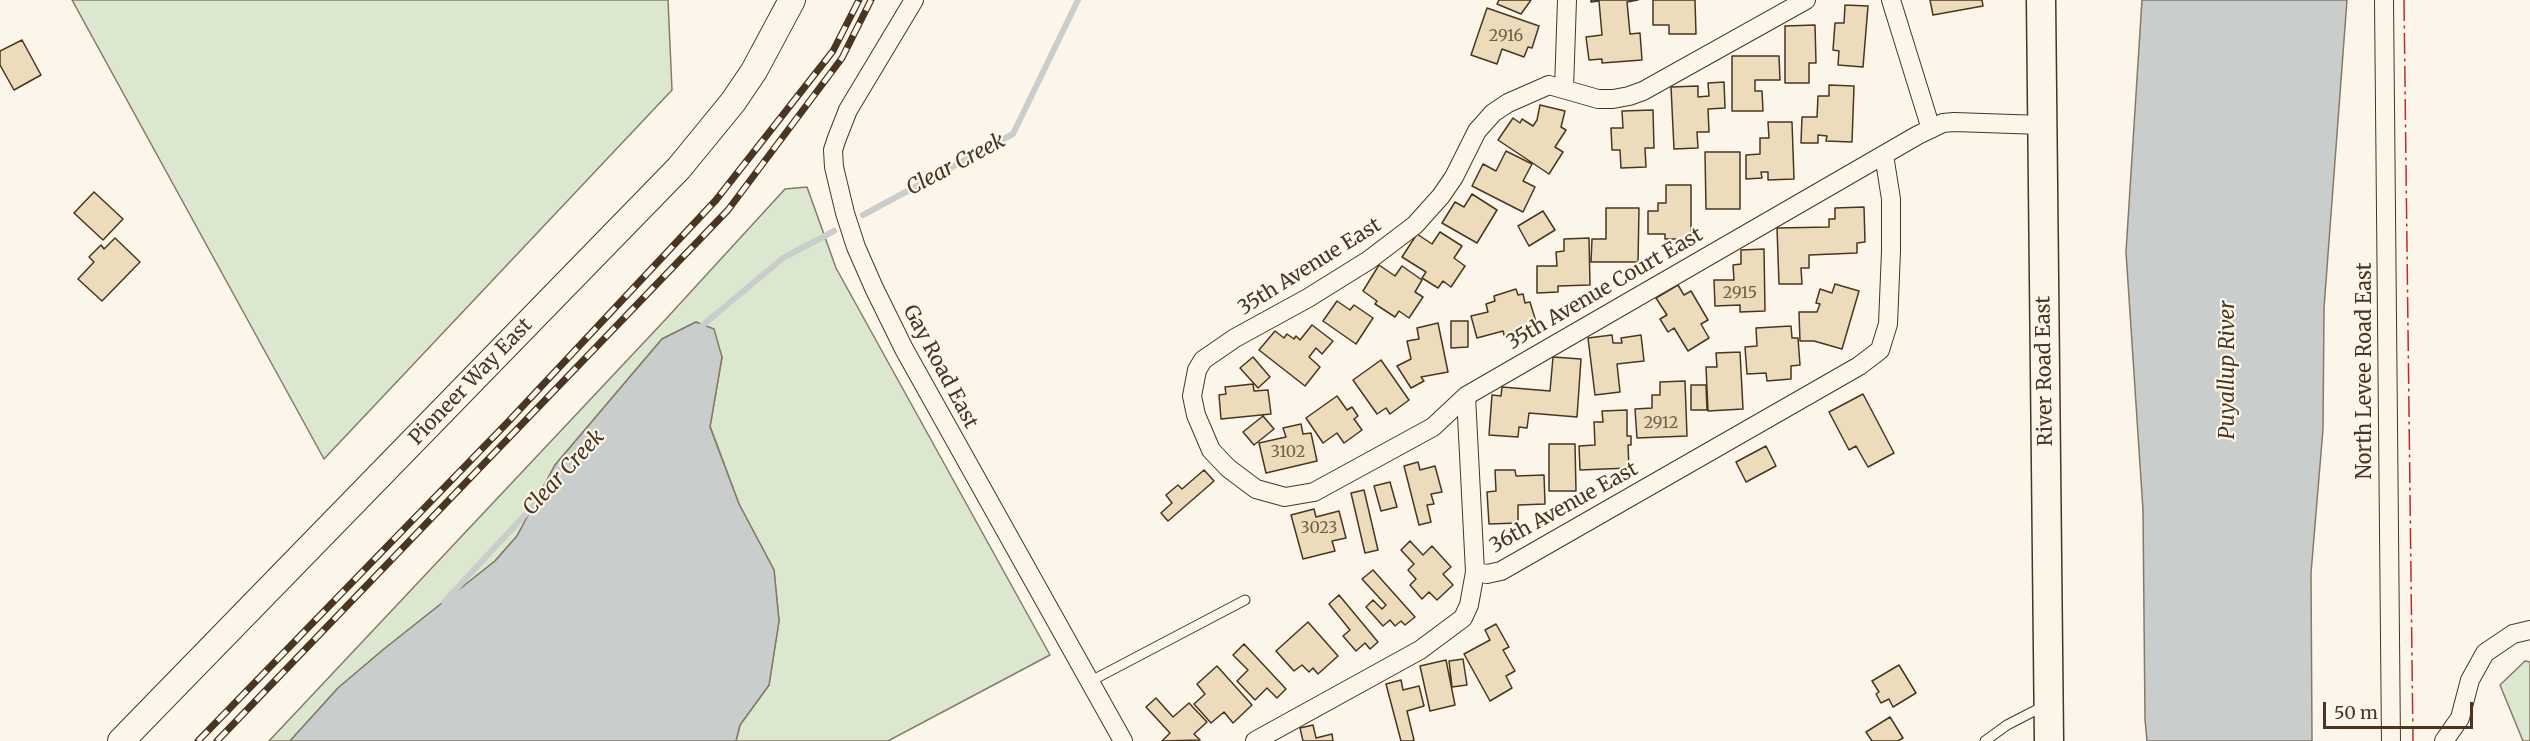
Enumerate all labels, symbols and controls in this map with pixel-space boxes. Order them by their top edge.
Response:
house number: 2916 [1489,26,1523,46]
water label: Clear Creek [902,129,1010,201]
street label: 35th Avenue East [1234,213,1386,321]
street label: 35th Avenue Court East [1503,223,1707,355]
street label: North Levee Road East [2353,262,2377,480]
house number: 2915 [1723,283,1757,303]
street label: River Road East [2032,296,2058,446]
water label: Puyallup River [2215,300,2241,440]
street label: Gay Road East [897,301,983,433]
street label: Pioneer Way East [404,314,538,450]
house number: 2912 [1644,413,1678,433]
water label: Clear Creek [518,425,610,521]
house number: 3102 [1271,442,1305,462]
street label: 36th Avenue East [1486,457,1642,559]
house number: 3023 [1301,518,1337,538]
scale bar [2326,690,2476,728]
text: 50 m [2334,701,2378,724]

